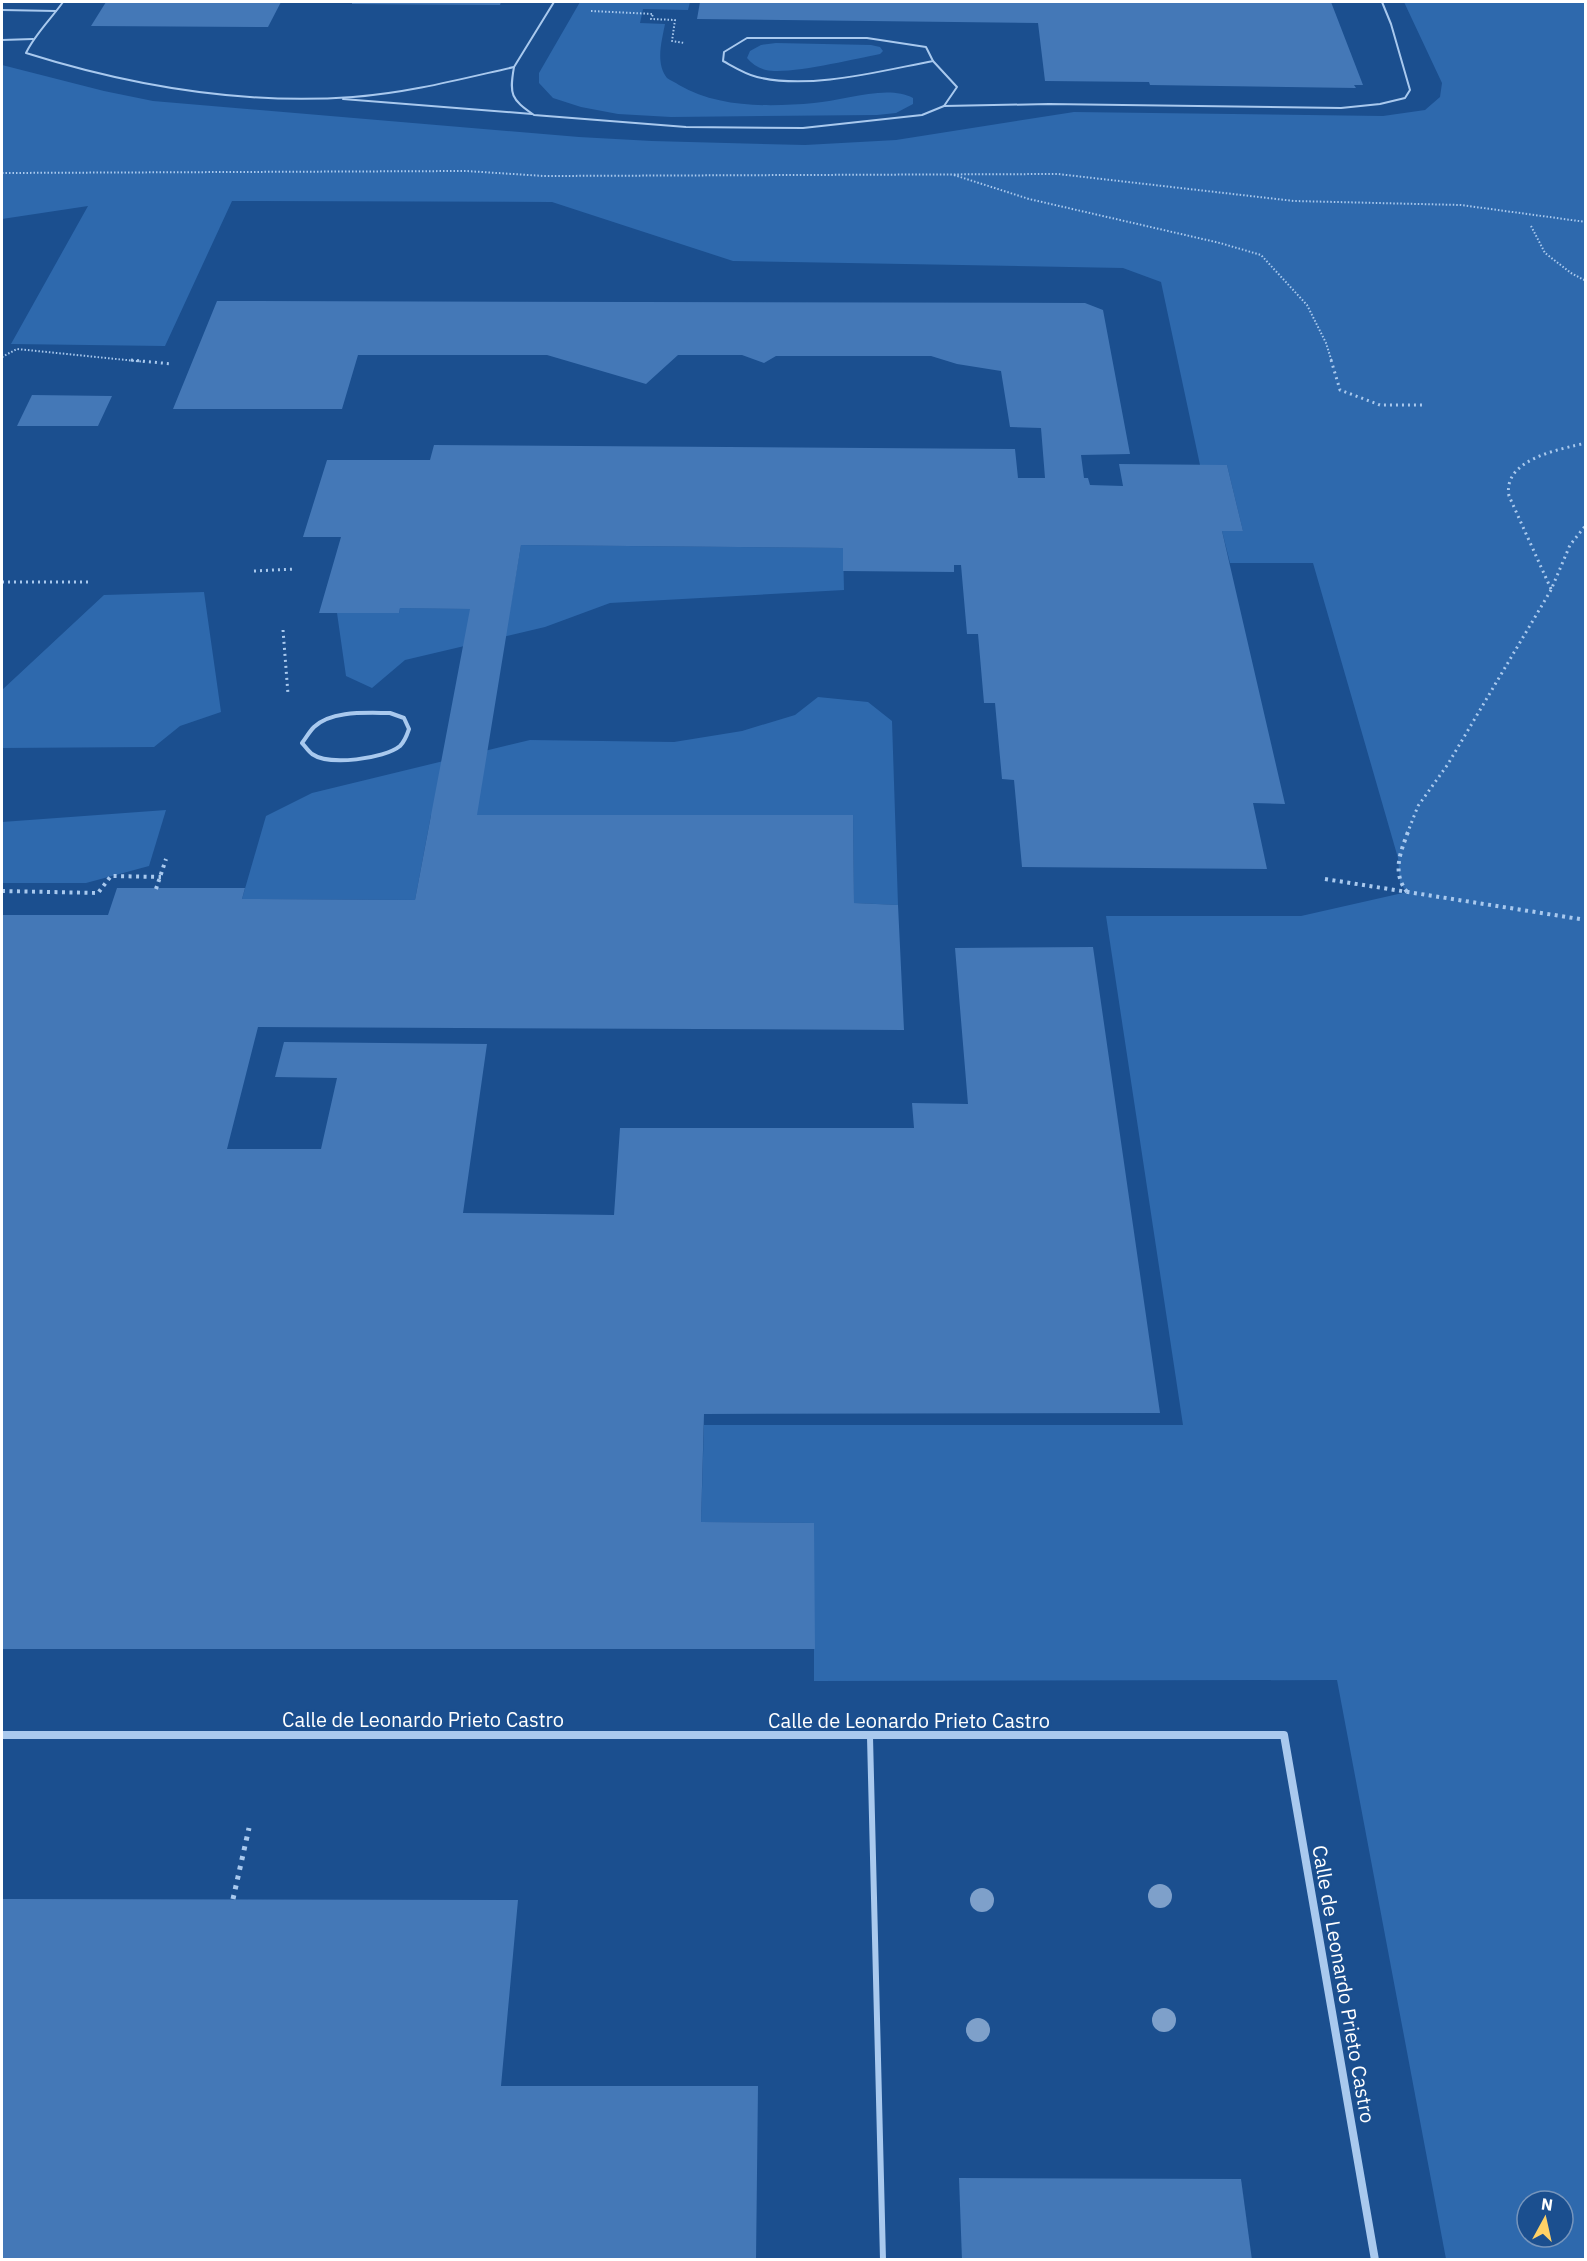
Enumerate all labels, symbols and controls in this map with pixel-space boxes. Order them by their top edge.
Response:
street label: Calle de Leonardo Prieto Castro [282,1706,564,1733]
street label: Calle de Leonardo Prieto Castro [768,1707,1050,1734]
street label: Calle de Leonardo Prieto Castro [1306,1843,1382,2125]
north arrow [1515,2189,1575,2249]
text: N [1540,2193,1554,2215]

